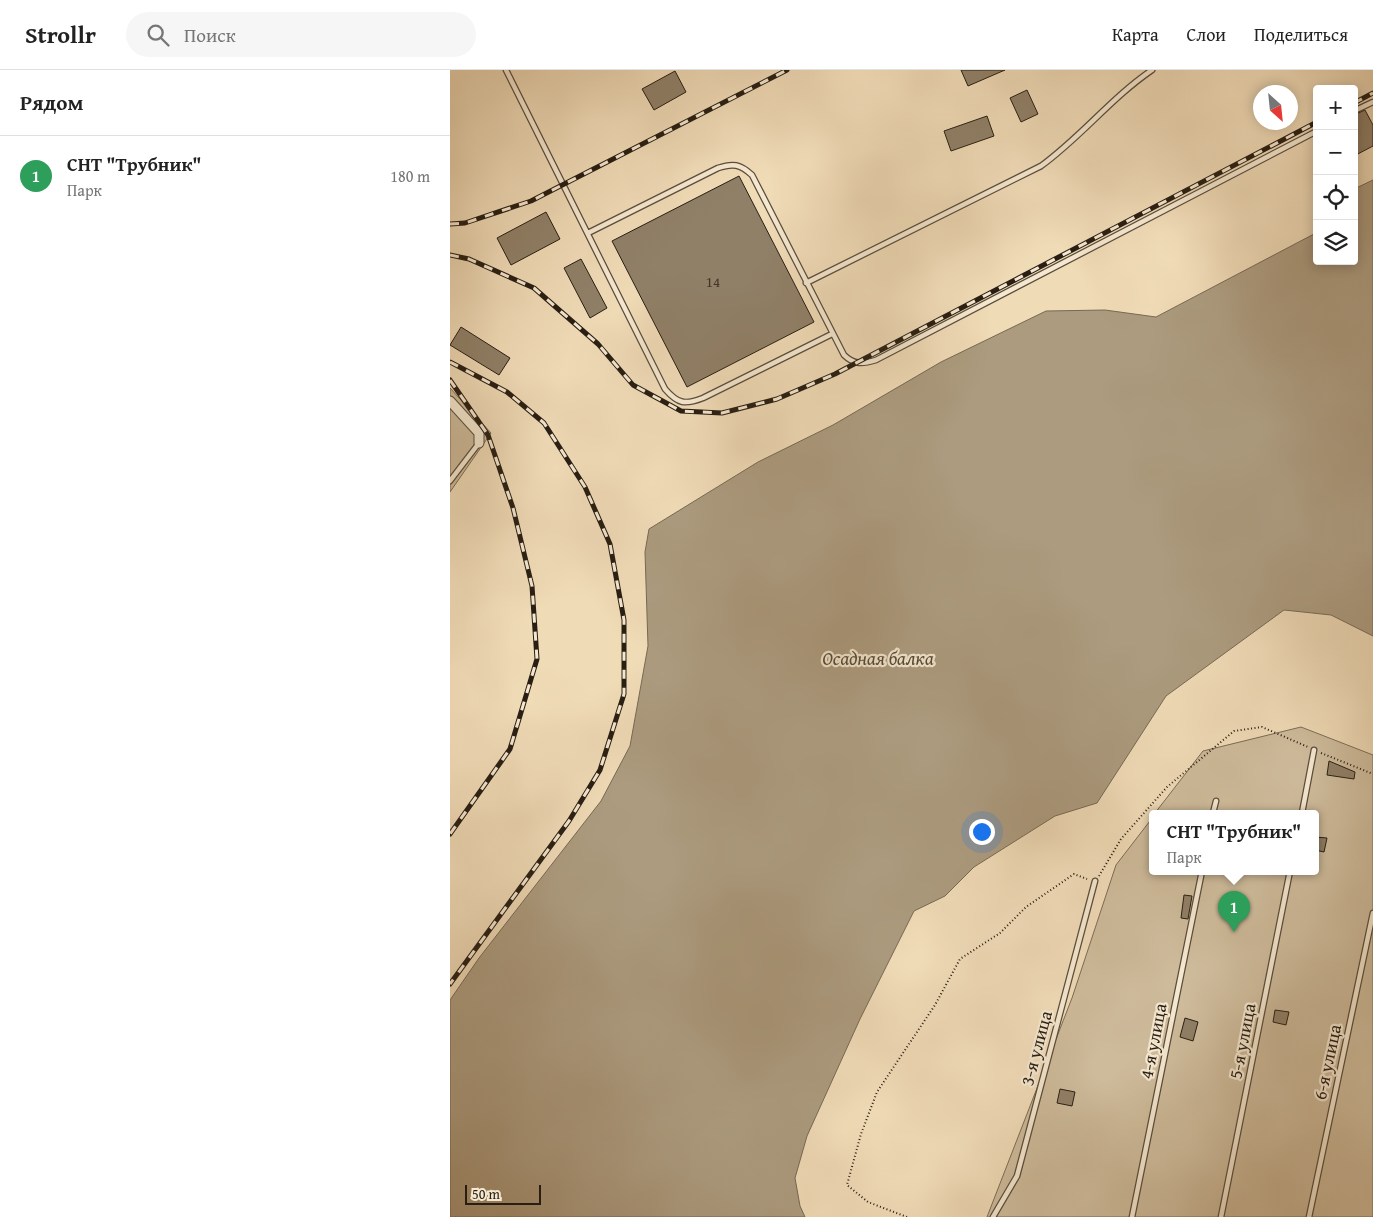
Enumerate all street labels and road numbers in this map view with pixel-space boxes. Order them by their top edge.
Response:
street label: 4-я улица [1132,1000,1174,1081]
street label: 5-я улица [1221,1000,1263,1081]
street label: 3-я улица [1013,1007,1059,1088]
street label: 6-я улица [1306,1021,1348,1102]

